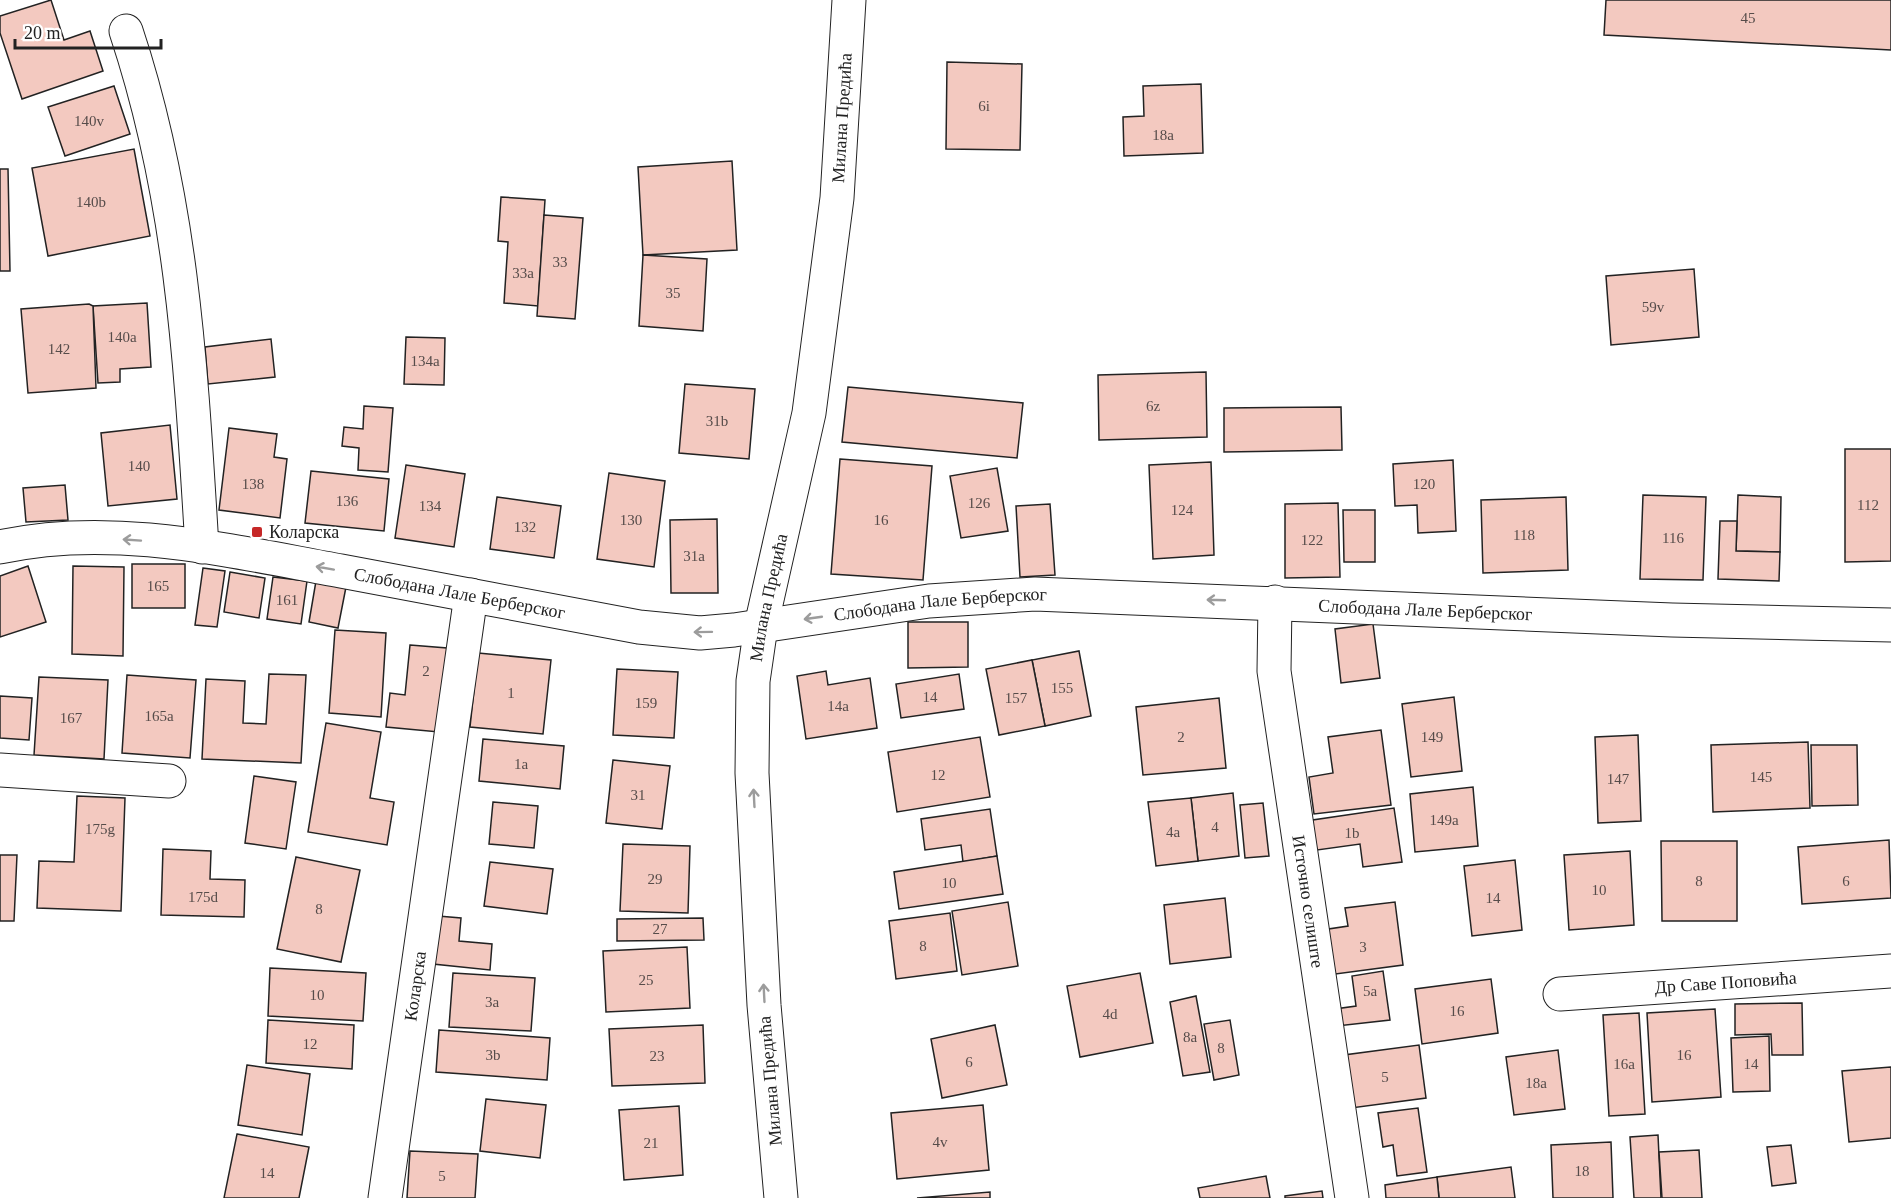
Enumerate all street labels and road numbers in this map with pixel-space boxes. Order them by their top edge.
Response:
street label: Милана Предића [828,52,856,184]
street label: Милана Предића [746,532,792,663]
street label: Слободана Лале Берберског [352,564,567,623]
street label: Слободана Лале Берберског [832,584,1047,625]
street label: Слободана Лале Берберског [1318,596,1533,624]
street label: Источно селиште [1288,834,1328,969]
street label: Коларска [400,950,430,1022]
street label: Др Саве Поповића [1654,968,1797,997]
street label: Милана Предића [754,1015,786,1147]

